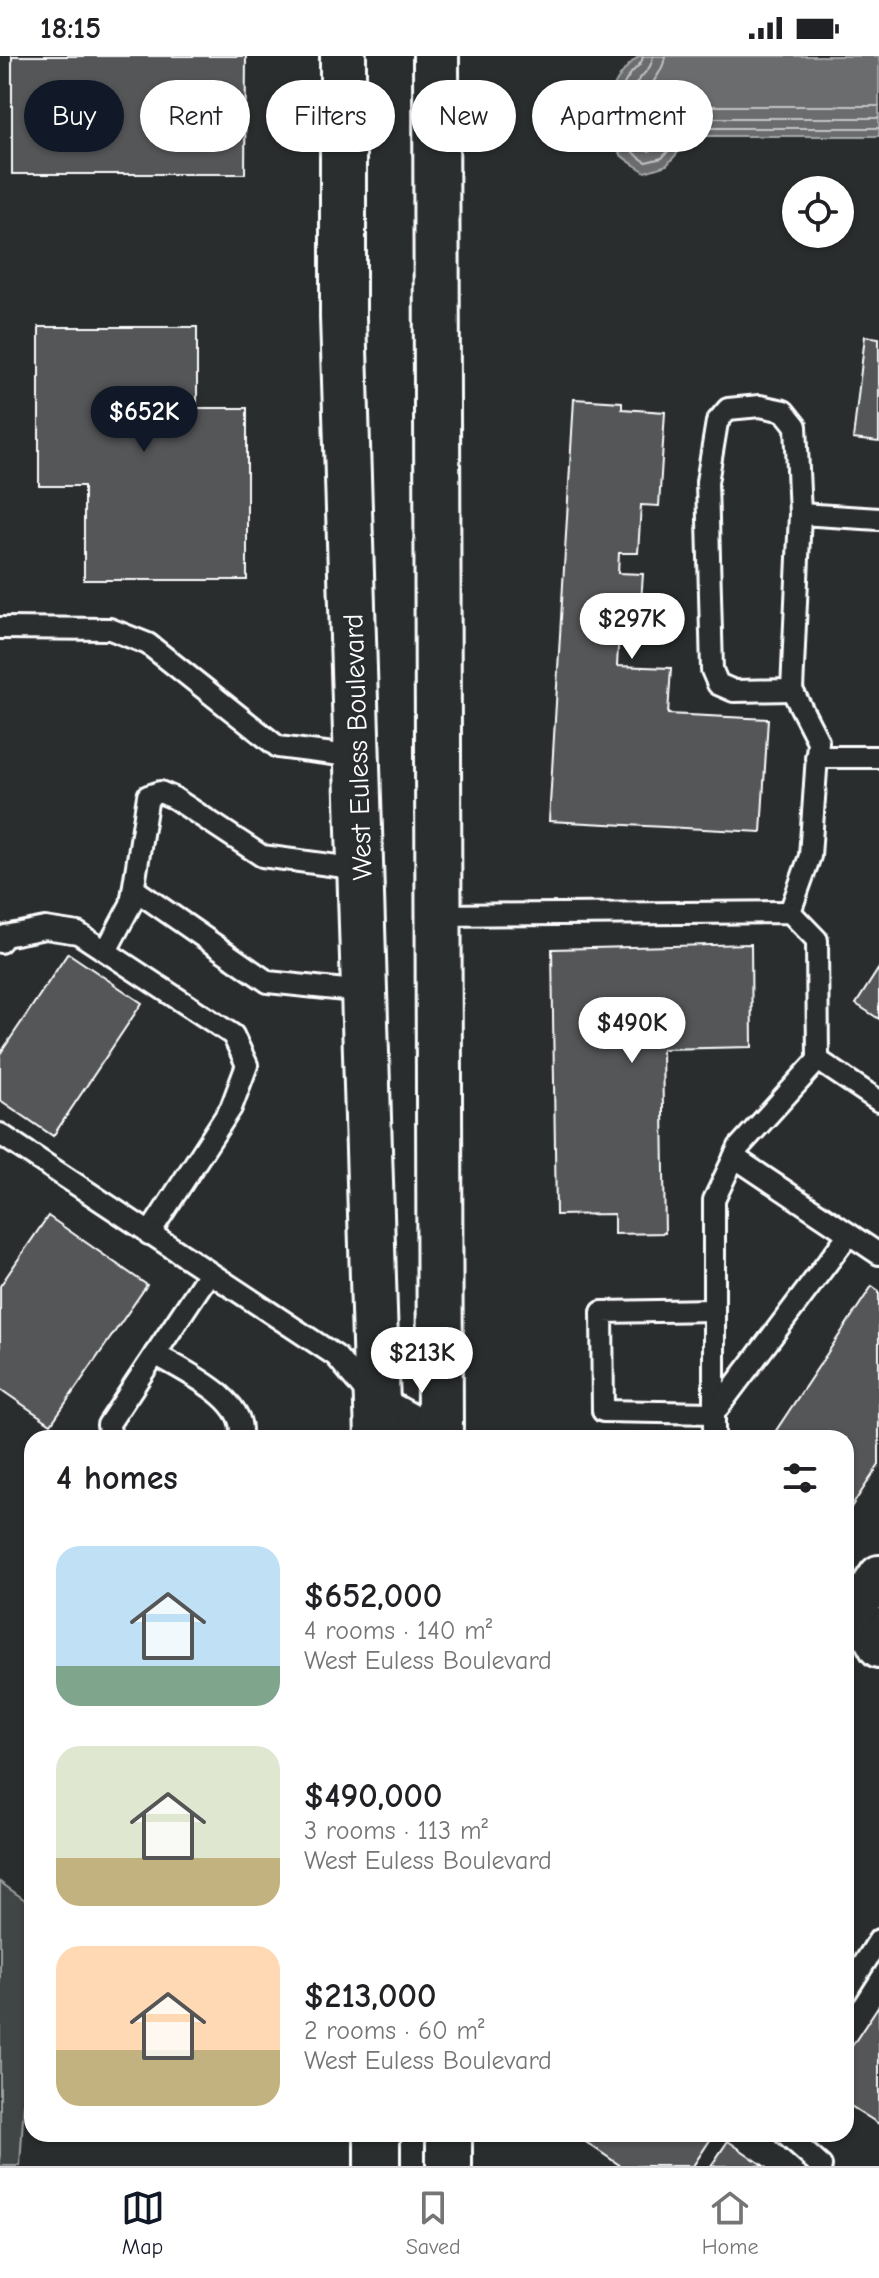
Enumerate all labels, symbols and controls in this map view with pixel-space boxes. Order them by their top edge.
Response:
text: 18:15 [40,11,101,46]
chip: Buy [24,80,124,152]
chip: Rent [140,80,250,152]
chip: Filters [266,80,395,152]
chip: New [411,80,516,152]
chip: Apartment [532,80,713,152]
map controls [782,176,854,248]
button: locate [782,176,854,248]
pin: $652K [88,386,200,454]
text: $652K [109,397,179,427]
pin: $297K [576,593,688,661]
text: $297K [598,604,666,634]
street label: West Euless Boulevard [337,613,379,881]
pin: $490K [576,997,688,1065]
text: $490K [597,1008,667,1038]
pin: $213K [366,1327,478,1395]
text: $213K [389,1338,455,1368]
icon: filters [778,1456,822,1500]
text: 4 homes [56,1458,178,1498]
text: $652,000 [304,1576,442,1616]
icon: home [120,1578,216,1674]
text: 4 rooms · 140 m² [304,1616,492,1646]
text: West Euless Boulevard [304,1646,552,1676]
text: $490,000 [304,1776,442,1816]
icon: home [120,1778,216,1874]
text: 3 rooms · 113 m² [304,1816,488,1846]
text: West Euless Boulevard [304,1846,552,1876]
text: $213,000 [304,1976,436,2016]
icon: home [120,1978,216,2074]
text: 2 rooms · 60 m² [304,2016,485,2046]
text: West Euless Boulevard [304,2046,552,2076]
tab: Map [121,2186,165,2260]
tab: Saved [406,2186,461,2260]
tab: Home [702,2186,758,2260]

